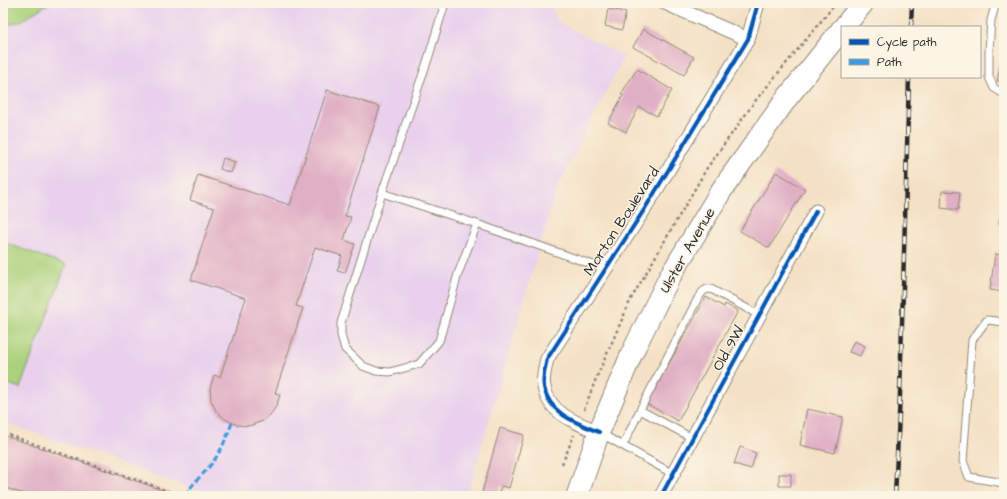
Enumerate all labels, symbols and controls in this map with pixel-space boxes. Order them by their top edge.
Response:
legend [841,26,981,78]
text: Cycle path [877,34,936,52]
text: Path [877,54,902,71]
street label: Morton Boulevard [578,163,665,280]
street label: Ulster Avenue [654,204,720,297]
street label: Old 9W [707,322,749,375]

